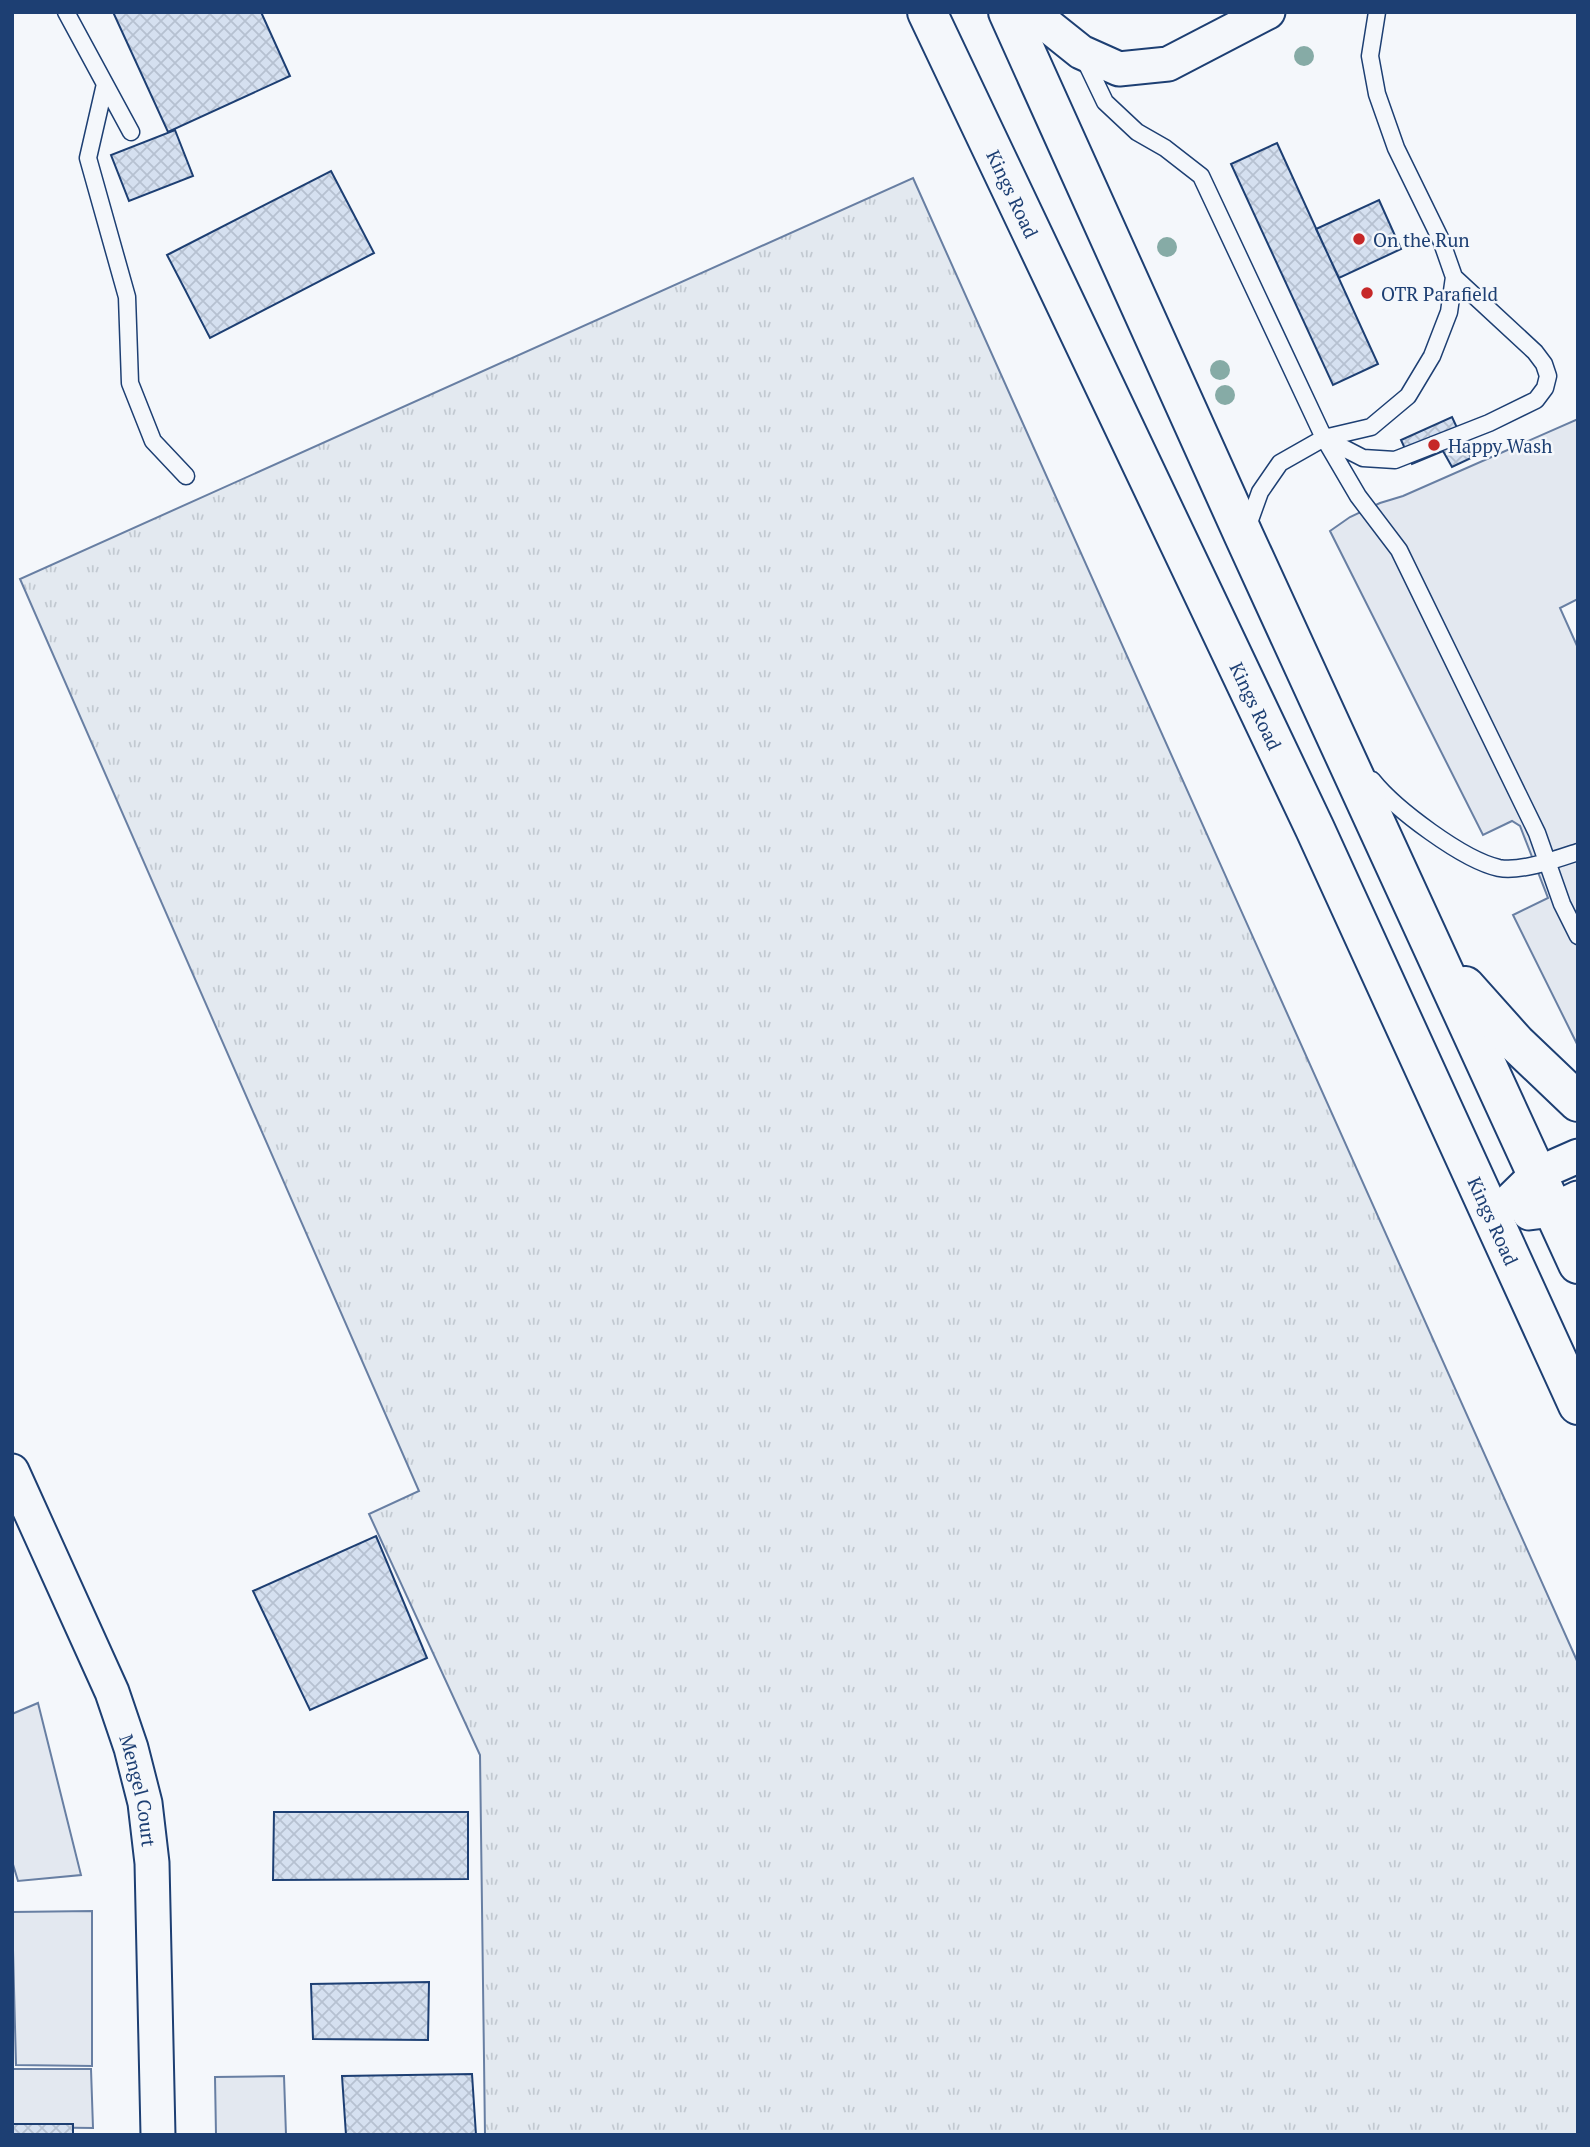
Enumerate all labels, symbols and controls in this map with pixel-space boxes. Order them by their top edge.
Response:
street label: Kings Road [982,145,1045,242]
place label: On the Run [1373,227,1470,252]
marker: On the Run [1351,231,1367,247]
place label: OTR Parafield [1381,281,1499,306]
marker: OTR Parafield [1359,285,1375,301]
place label: Happy Wash [1448,433,1552,458]
marker: Happy Wash [1426,437,1442,453]
street label: Kings Road [1225,658,1288,754]
street label: Kings Road [1463,1172,1525,1269]
street label: Mengel Court [115,1731,163,1848]

